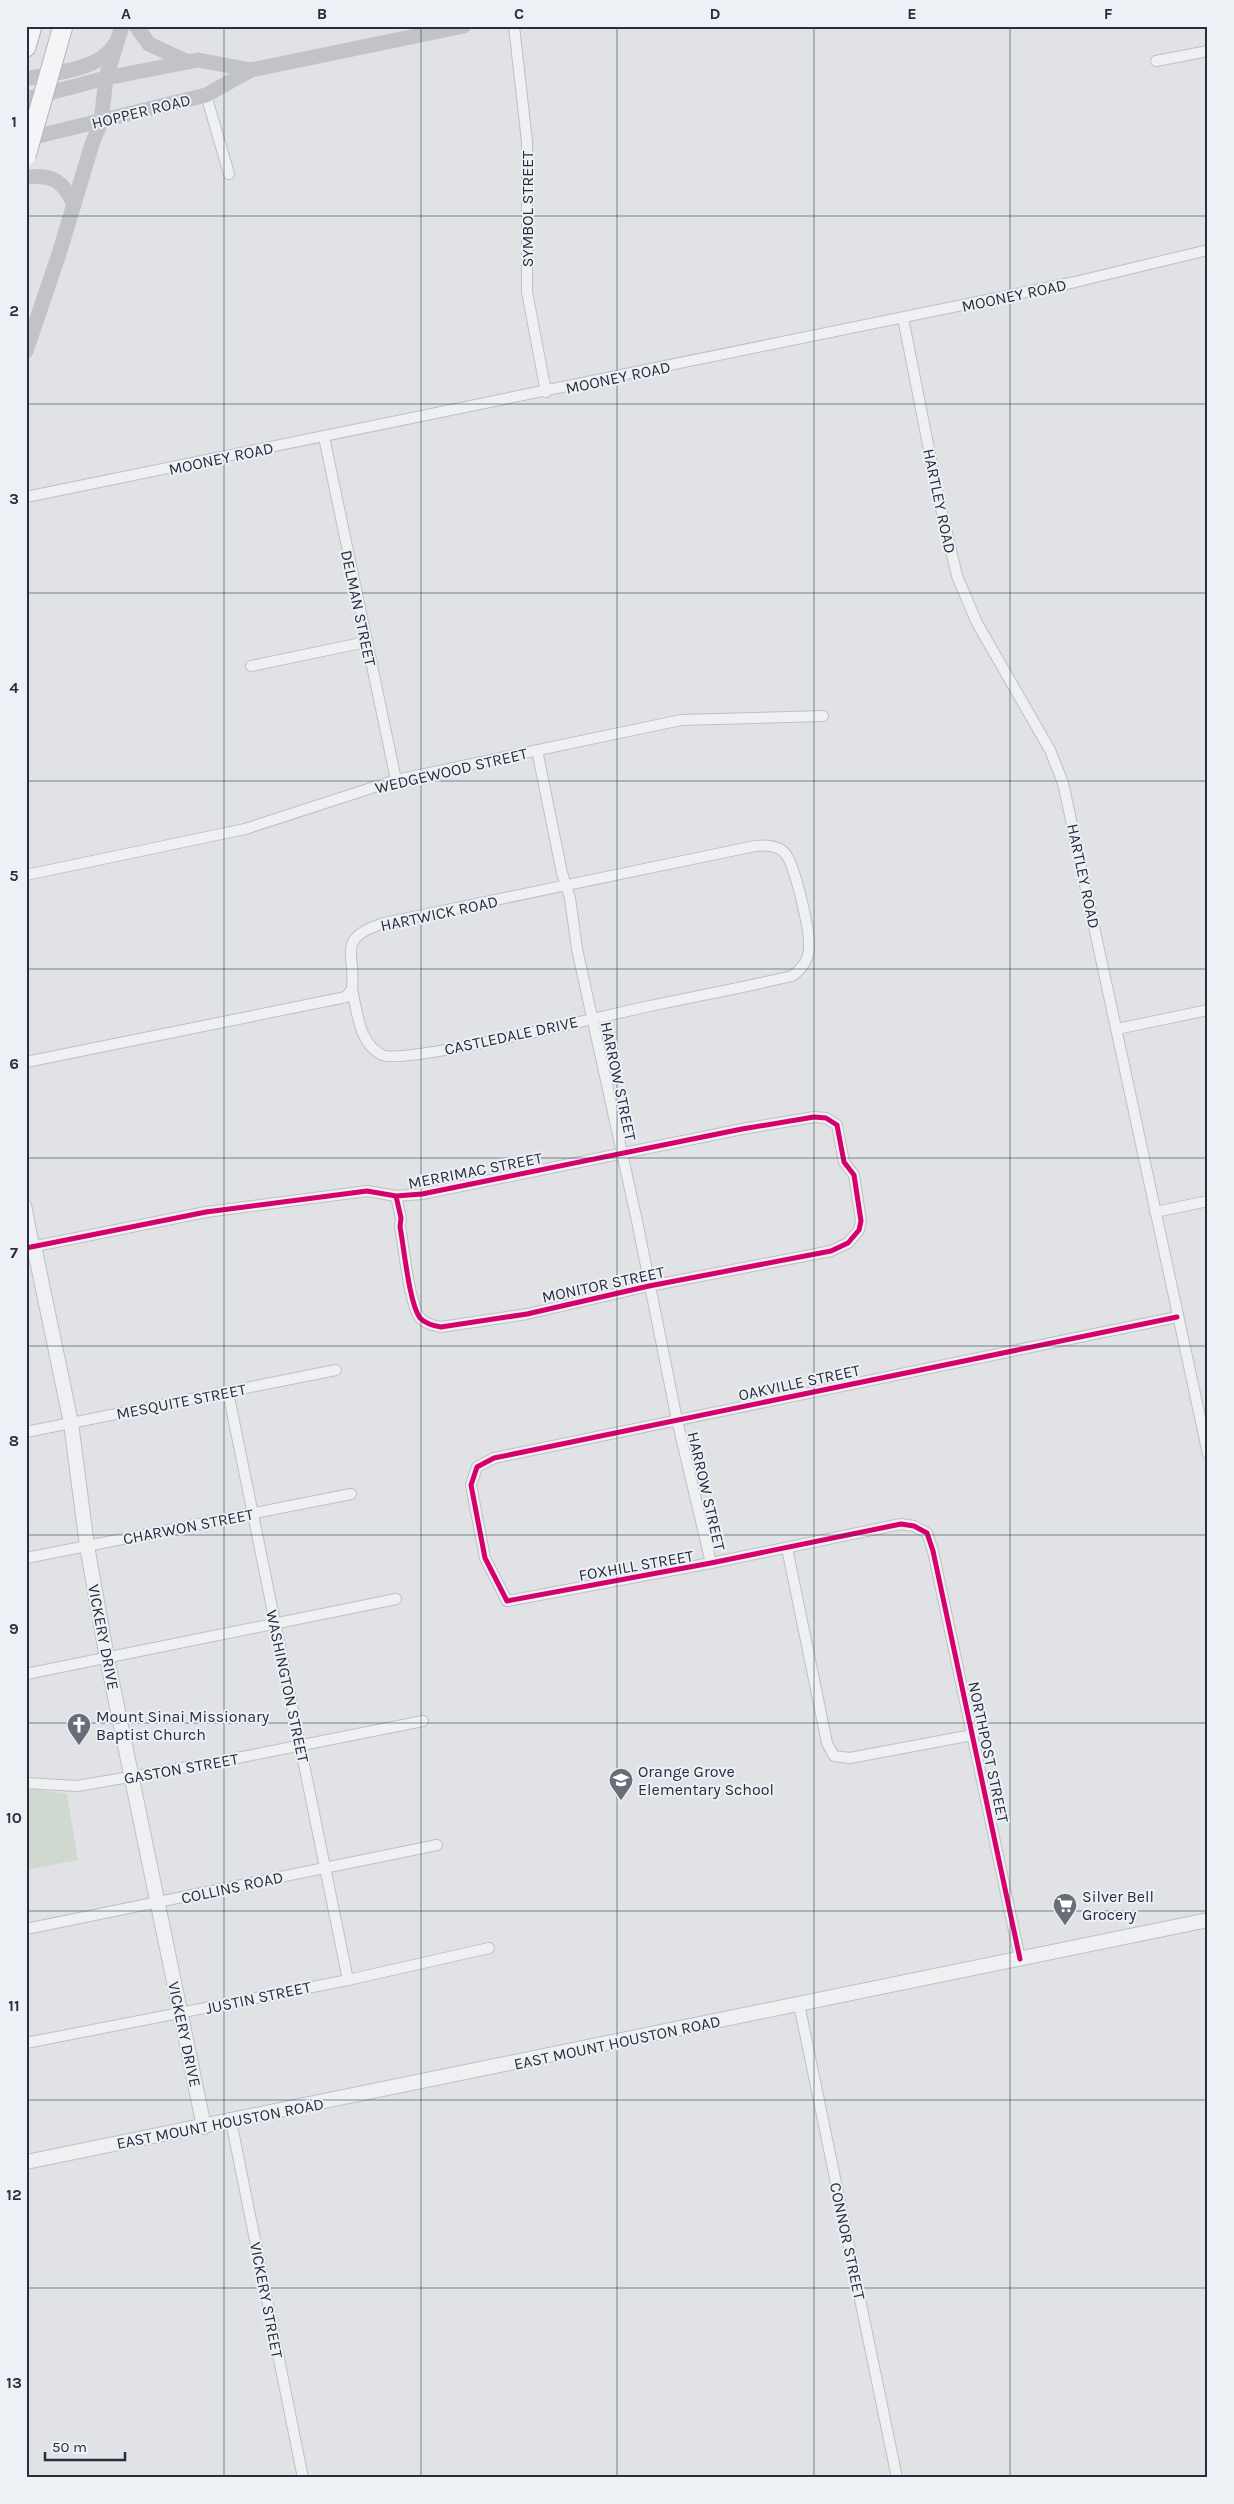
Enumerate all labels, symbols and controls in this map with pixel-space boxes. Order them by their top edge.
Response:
text: A [121,4,131,23]
text: B [317,4,327,23]
text: C [514,4,524,23]
text: D [710,4,721,23]
text: E [907,4,917,23]
text: F [1104,4,1113,23]
street label: HOPPER ROAD [90,90,193,133]
text: 1 [11,112,17,131]
street label: SYMBOL STREET [518,151,537,267]
street label: MOONEY ROAD [960,275,1068,316]
text: 2 [9,301,19,320]
street label: MOONEY ROAD [564,357,672,398]
street label: MOONEY ROAD [167,438,275,479]
street label: HARTLEY ROAD [919,447,960,555]
text: 3 [9,489,19,508]
street label: DELMAN STREET [337,548,380,668]
text: 4 [9,678,19,697]
street label: WEDGEWOOD STREET [373,744,529,797]
street label: HARTLEY ROAD [1063,822,1104,930]
text: 5 [9,866,19,885]
street label: HARTWICK ROAD [379,892,500,935]
street label: CASTLEDALE DRIVE [443,1012,580,1059]
street label: HARROW STREET [597,1020,640,1142]
text: 6 [9,1054,19,1073]
street label: MERRIMAC STREET [406,1148,544,1193]
text: 7 [10,1243,18,1262]
street label: MONITOR STREET [540,1262,666,1307]
street label: OAKVILLE STREET [737,1360,862,1405]
street label: MESQUITE STREET [115,1380,248,1423]
street label: HARROW STREET [684,1430,729,1552]
text: 8 [9,1431,19,1450]
street label: CHARWON STREET [121,1505,255,1548]
street label: FOXHILL STREET [577,1546,695,1585]
street label: VICKERY DRIVE [84,1583,123,1692]
street label: WASHINGTON STREET [262,1608,313,1764]
text: 9 [9,1619,19,1638]
street label: NORTHPOST STREET [964,1680,1013,1824]
place label: Mount Sinai Missionary Baptist Church [96,1707,270,1744]
church icon: Mount Sinai Missionary Baptist Church [66,1712,92,1746]
street label: GASTON STREET [122,1749,240,1788]
place label: Orange Grove Elementary School [638,1762,774,1799]
school or university icon: Orange Grove Elementary School [608,1767,634,1801]
text: 10 [6,1808,22,1827]
street label: COLLINS ROAD [179,1867,285,1908]
place label: Silver Bell Grocery [1082,1887,1154,1924]
supermarket icon: Silver Bell Grocery [1052,1892,1078,1926]
street label: JUSTIN STREET [204,1977,313,2018]
street label: VICKERY DRIVE [164,1980,205,2089]
text: 11 [8,1996,20,2015]
street label: EAST MOUNT HOUSTON ROAD [512,2011,722,2074]
street label: EAST MOUNT HOUSTON ROAD [115,2094,325,2153]
street label: CONNOR STREET [826,2181,869,2301]
text: 12 [6,2185,22,2204]
street label: VICKERY STREET [246,2240,287,2360]
text: 13 [6,2373,22,2392]
scale bar [45,2429,125,2461]
text: 50 m [52,2438,87,2456]

